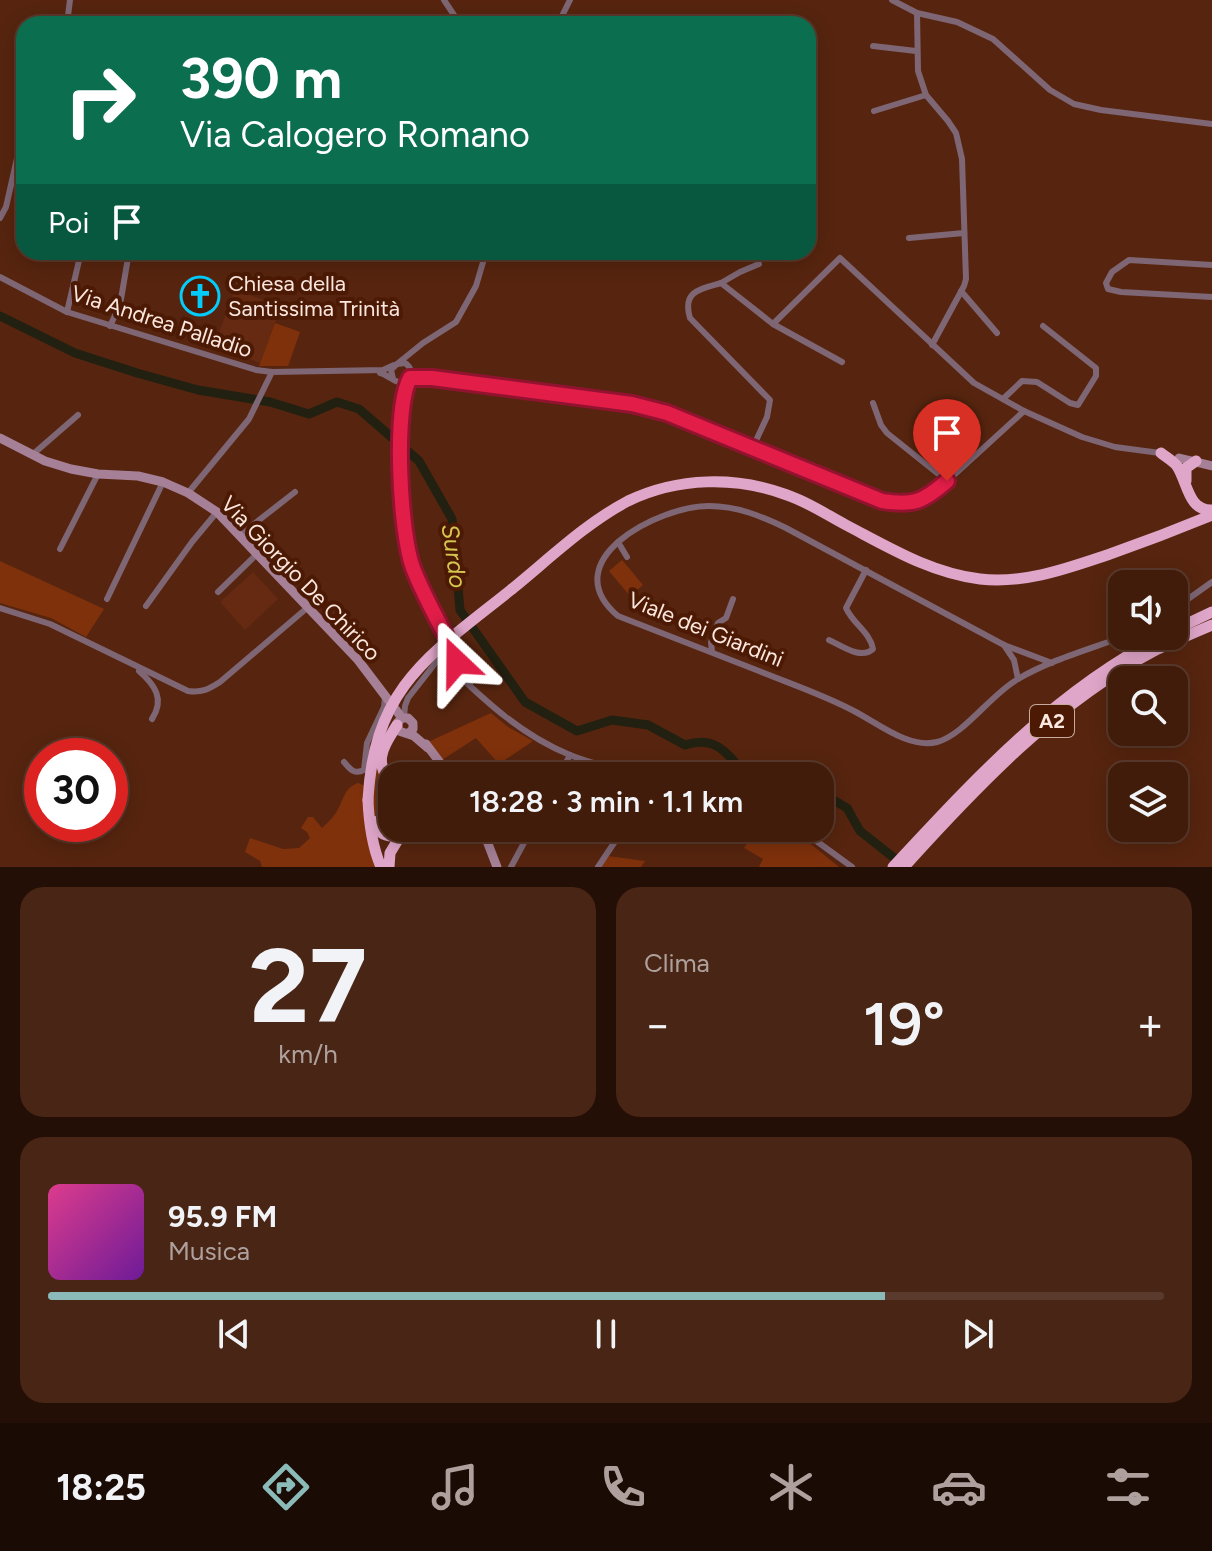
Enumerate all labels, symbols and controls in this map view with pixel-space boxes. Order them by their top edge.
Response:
text: 390 m [180,45,342,112]
icon: right [48,48,152,152]
text: Via Calogero Romano [180,113,530,156]
icon: arrive [105,200,149,244]
text: Poi [48,204,89,241]
place label: Chiesa della Santissima Trinità [228,270,400,322]
church icon: Chiesa della Santissima Trinità [179,275,221,317]
street label: Via Andrea Palladio [68,279,256,363]
pin [913,399,981,481]
icon: arrive [925,411,969,455]
street label: Via Giorgio De Chirico [215,490,386,666]
water label: Surdo [436,522,473,590]
map controls [1108,570,1188,842]
button: sound [1108,570,1188,650]
street label: Viale dei Giardini [624,586,787,673]
position arrow [415,620,499,704]
button: search [1108,666,1188,746]
road number: A2 [1030,705,1074,737]
speed limit sign: 30 [24,738,128,842]
button: layers [1108,762,1188,842]
text: 18:28 · 3 min · 1.1 km [469,783,743,820]
text: 27 [249,923,367,1048]
text: Clima [644,947,710,979]
text: 19° [863,988,945,1060]
text: − [644,998,671,1051]
text: + [1137,998,1164,1051]
text: km/h [278,1038,338,1070]
text: 95.9 FM [168,1198,277,1235]
text: Musica [168,1235,250,1267]
icon: previous [212,1312,256,1356]
icon: pause [584,1312,628,1356]
icon: next [956,1312,1000,1356]
icon: directions [258,1459,314,1515]
icon: music [427,1459,483,1515]
icon: phone [595,1459,651,1515]
icon: climate [763,1459,819,1515]
icon: car [931,1459,987,1515]
icon: filters [1100,1459,1156,1515]
text: 18:25 [56,1466,146,1509]

